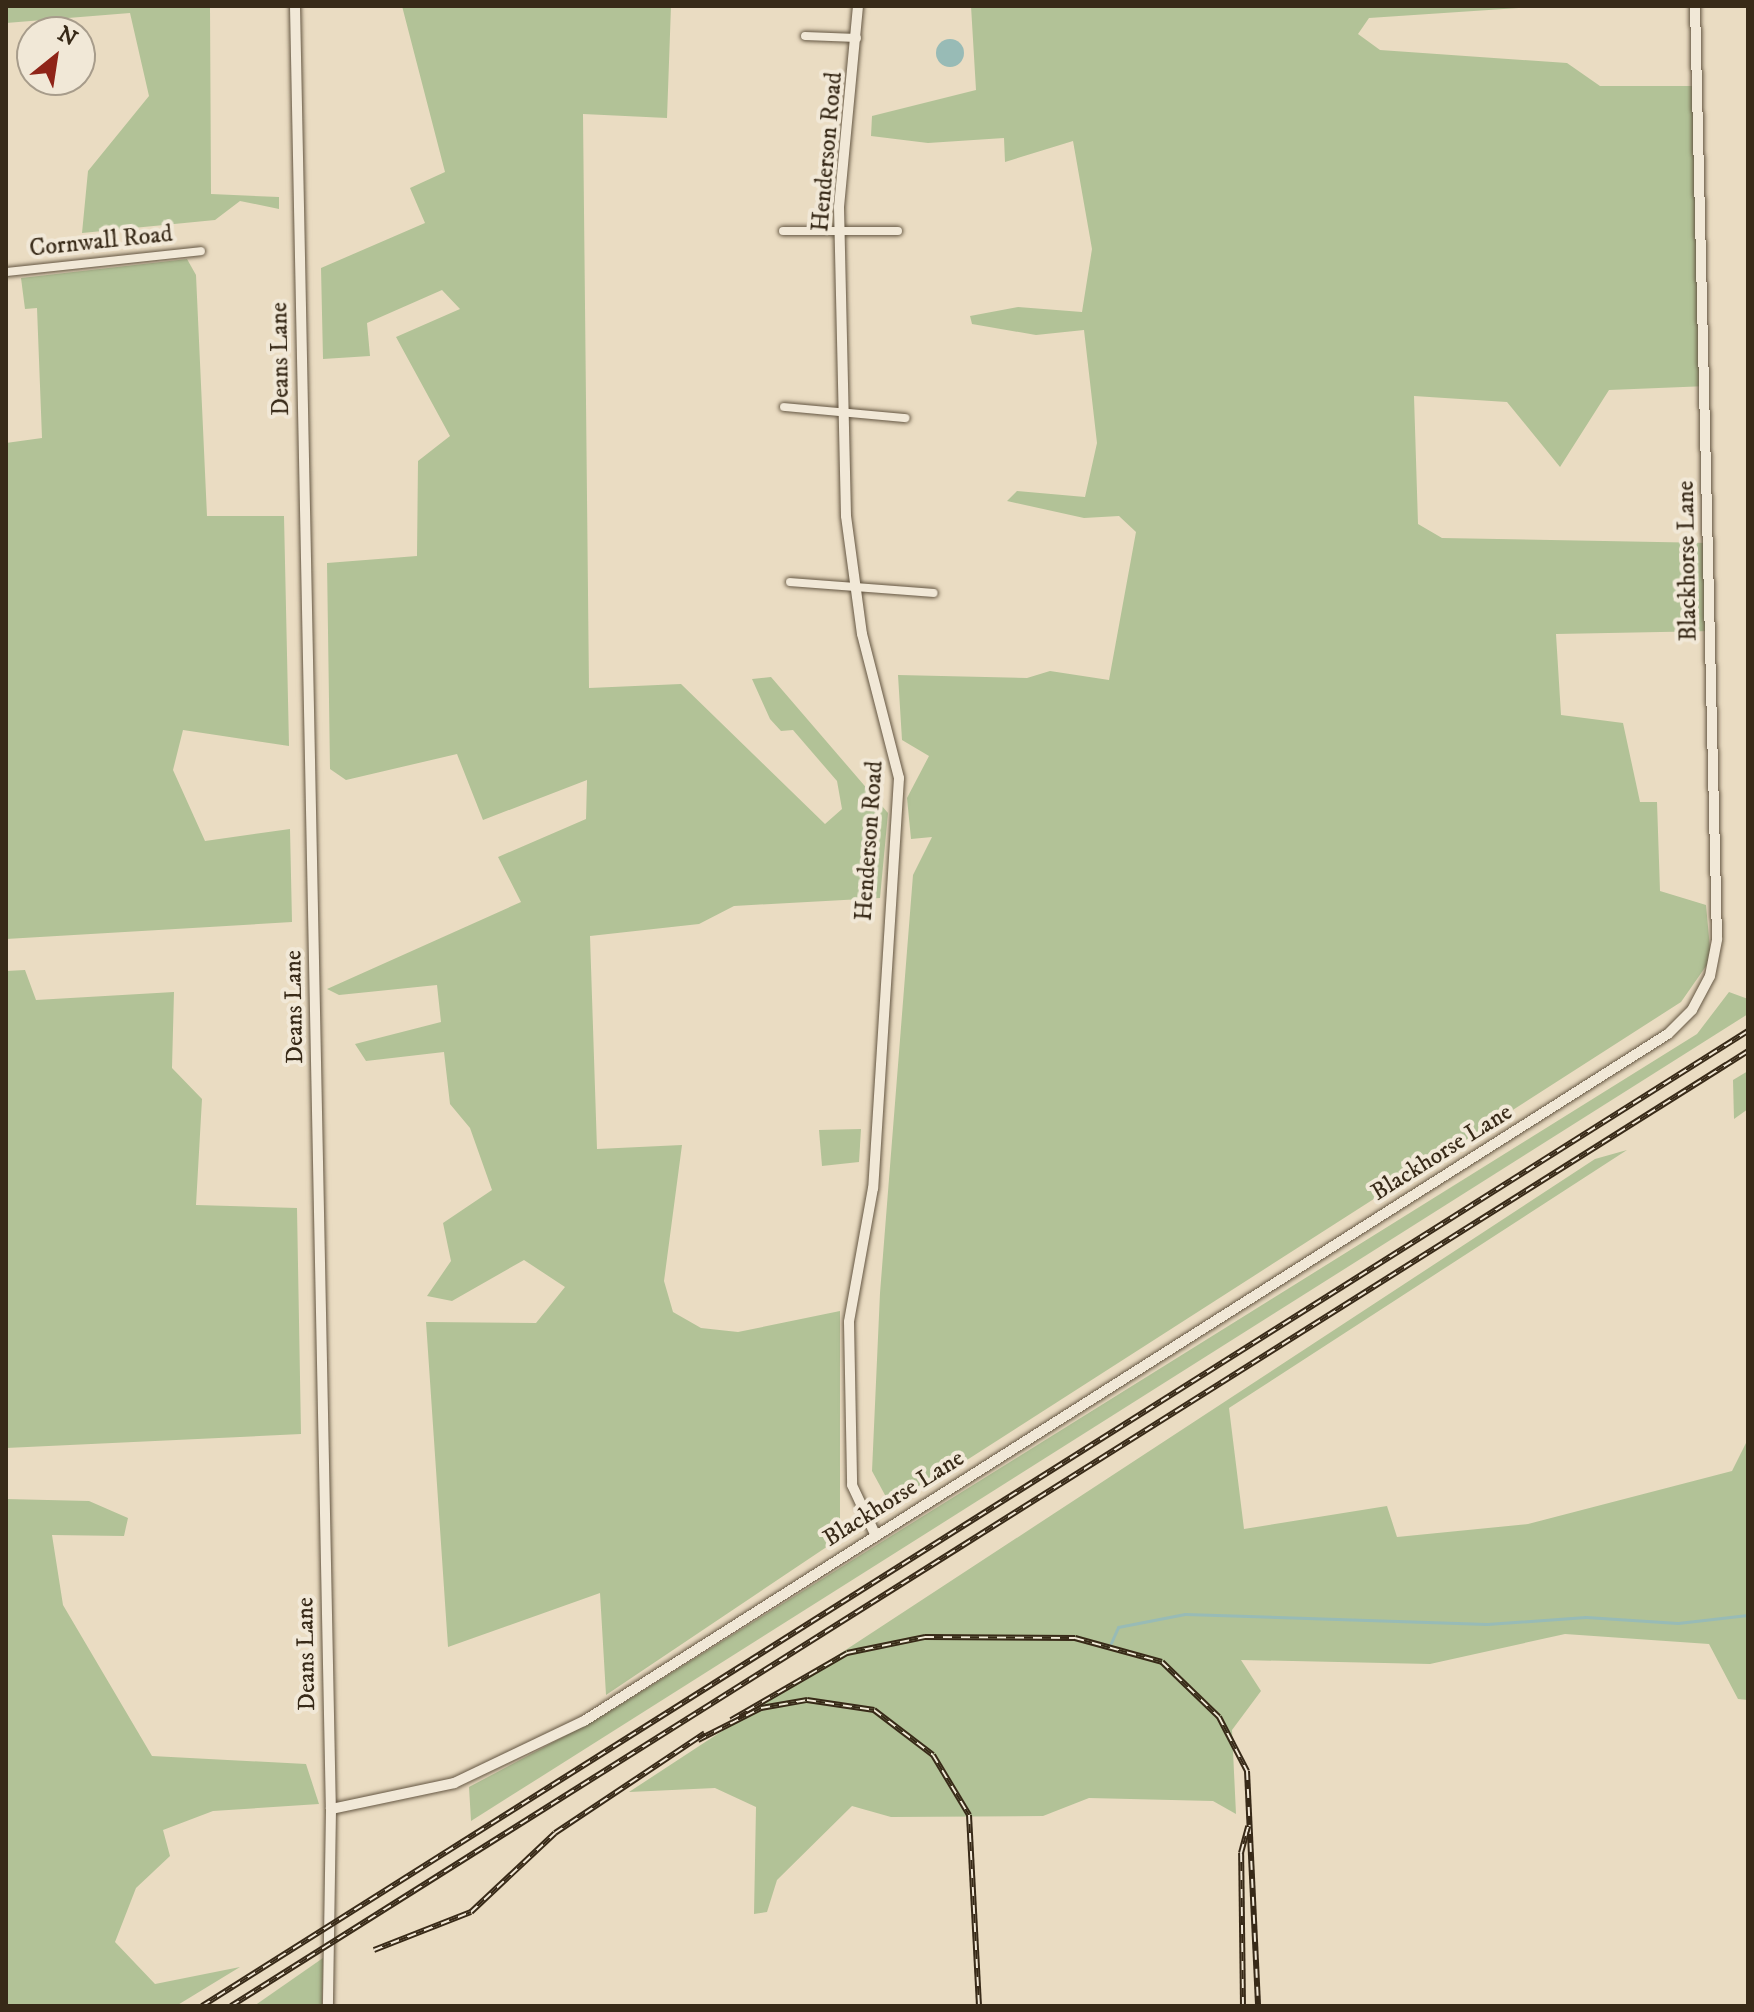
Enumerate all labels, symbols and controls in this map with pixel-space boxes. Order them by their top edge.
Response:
north arrow [16,16,96,96]
text: N [53,20,82,53]
street label: Henderson Road [807,71,849,233]
street label: Cornwall Road [28,220,174,264]
street label: Deans Lane [266,302,296,416]
street label: Blackhorse Lane [1672,480,1704,642]
street label: Henderson Road [850,760,890,922]
street label: Deans Lane [280,950,310,1064]
street label: Blackhorse Lane [1366,1098,1518,1208]
street label: Blackhorse Lane [818,1444,970,1554]
street label: Deans Lane [292,1597,322,1711]

